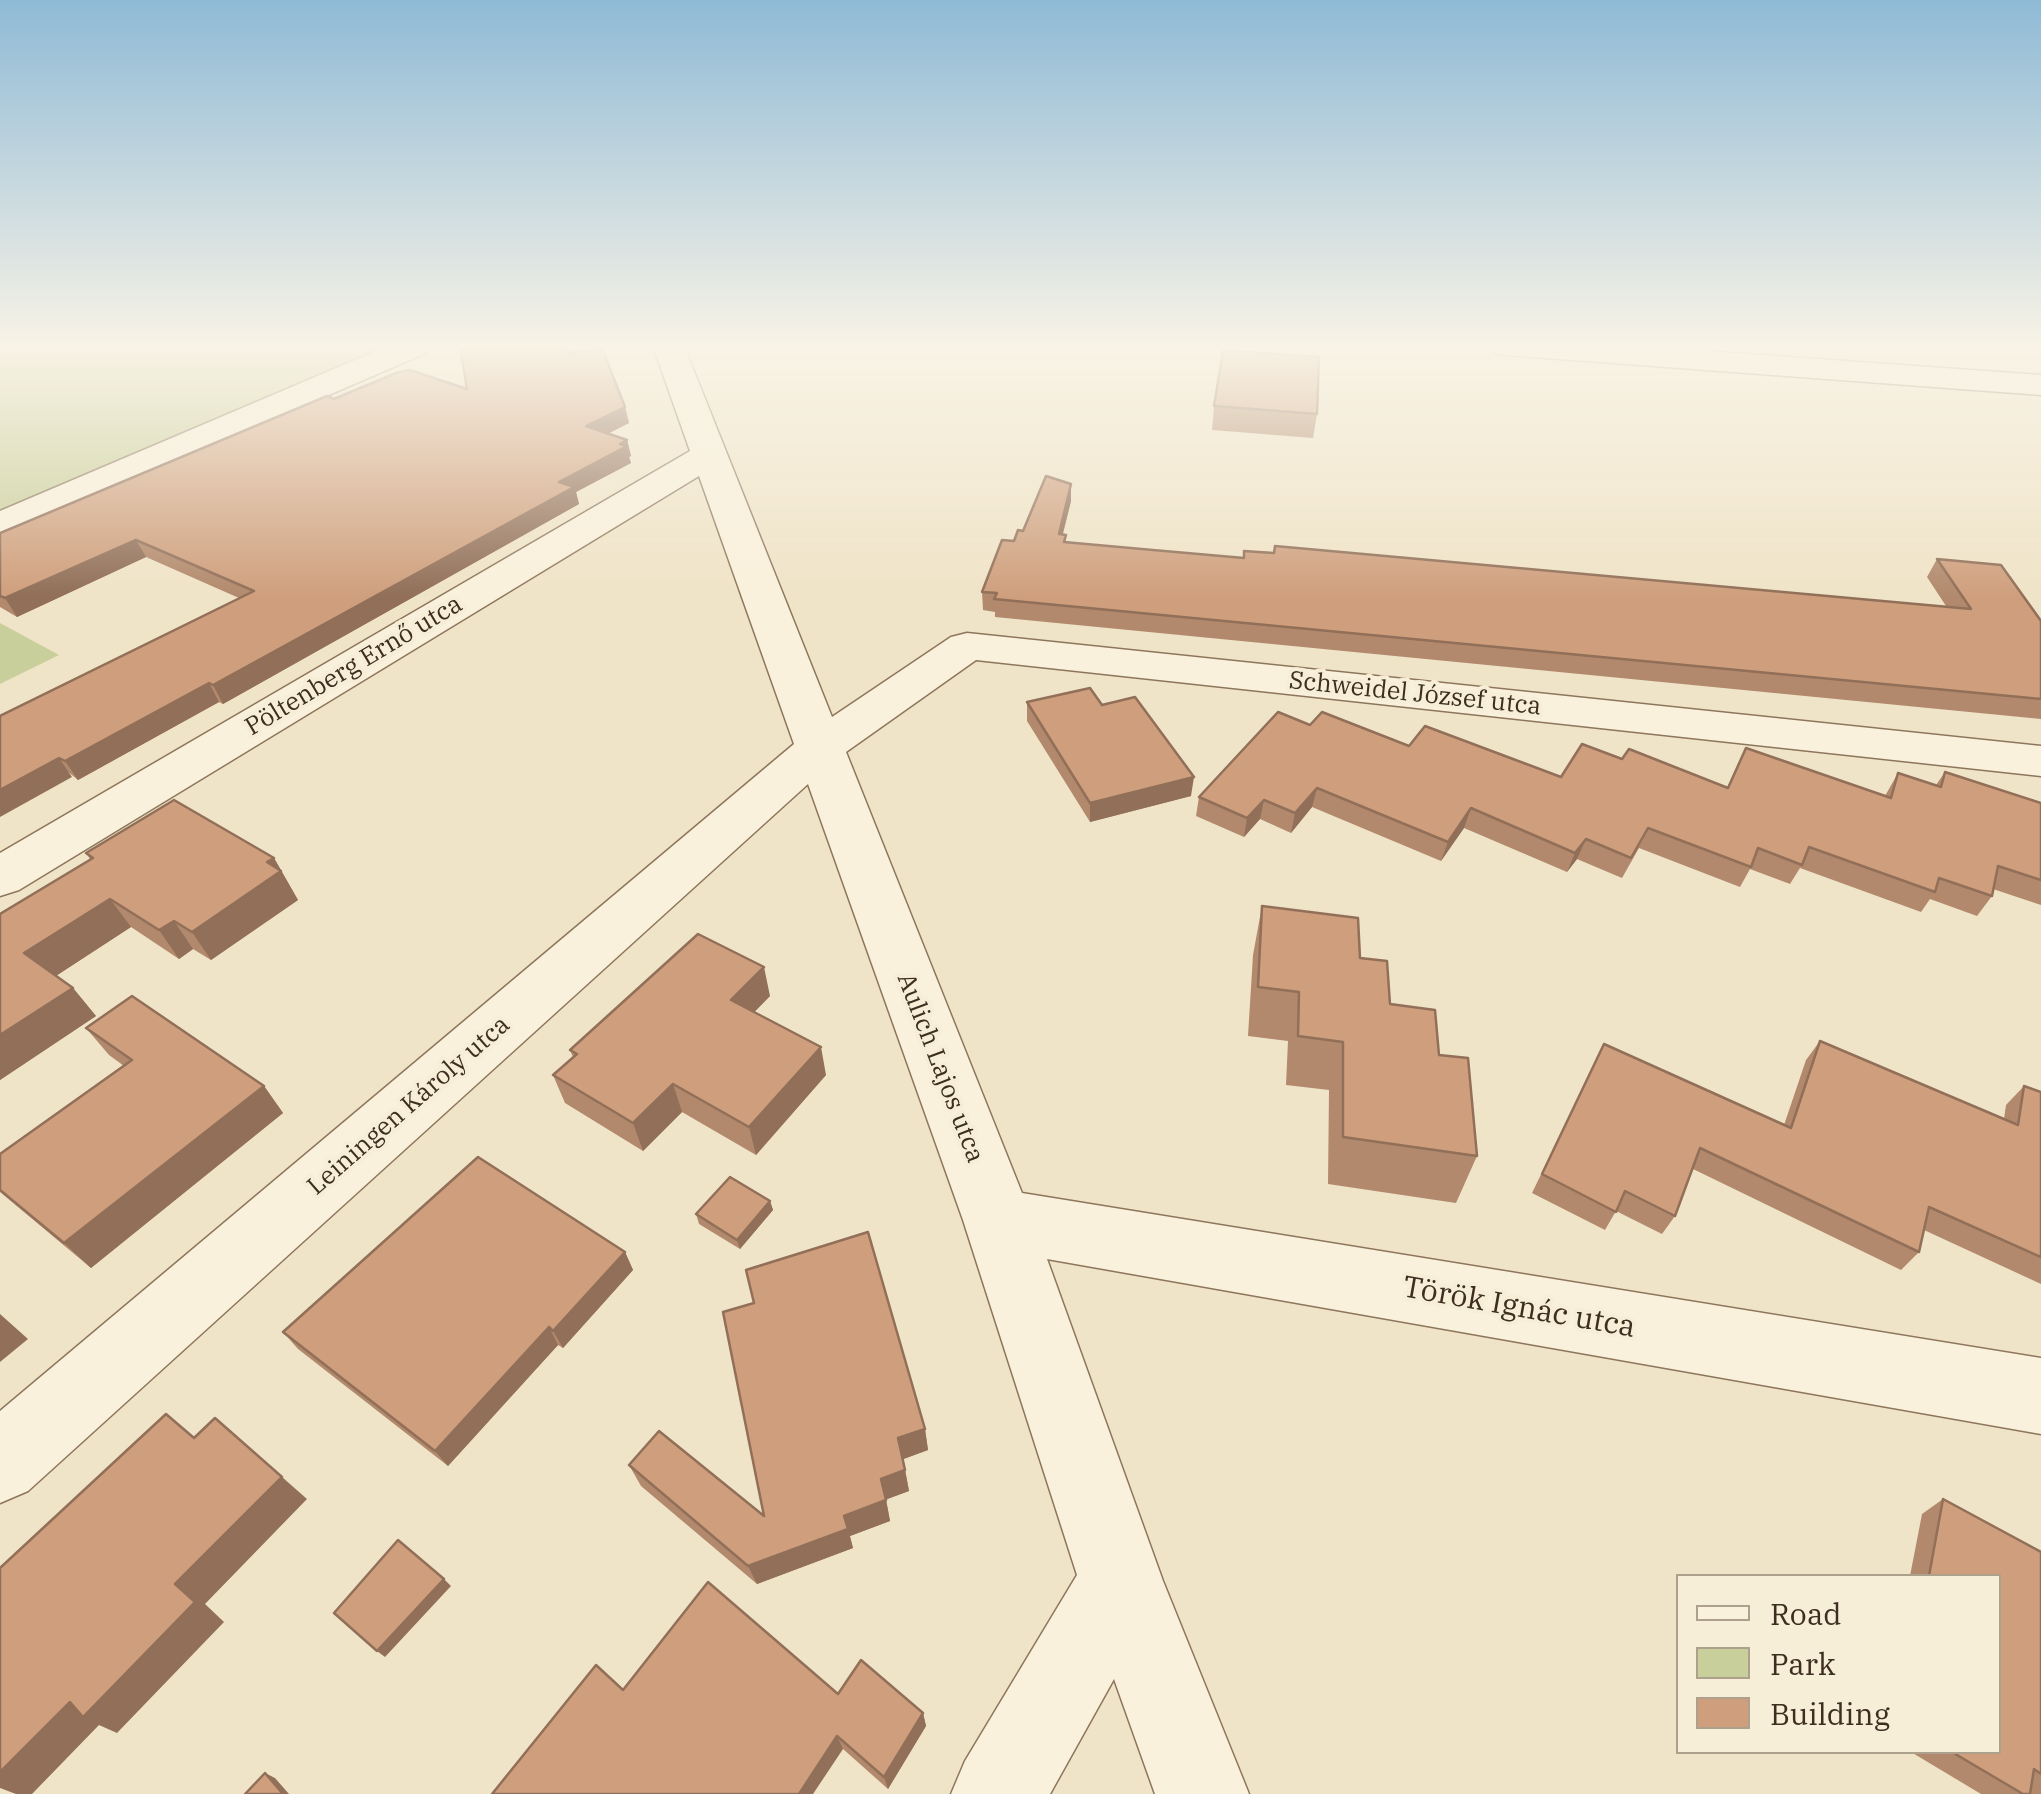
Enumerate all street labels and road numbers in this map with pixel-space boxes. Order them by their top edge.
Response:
street label: Pöltenberg Ernő utca [240,589,468,743]
street label: Schweidel József utca [1287,666,1543,722]
street label: Aulich Lajos utca [890,969,990,1167]
street label: Leiningen Károly utca [302,1010,516,1202]
street label: Török Ignác utca [1400,1270,1638,1346]

